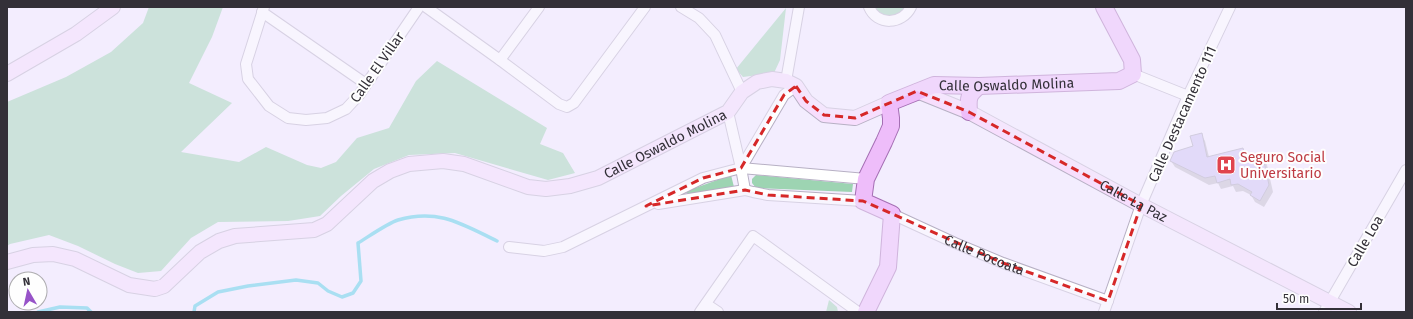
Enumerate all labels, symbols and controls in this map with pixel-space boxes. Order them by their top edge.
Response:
street label: Calle El Villar [347,28,408,106]
street label: Calle Destacamento 111 [1145,44,1220,185]
street label: Calle Oswaldo Molina [939,75,1075,95]
street label: Calle Oswaldo Molina [601,106,730,183]
place label: Seguro Social Universitario [1240,149,1325,182]
hospital icon: Seguro Social Universitario [1215,154,1237,176]
street label: Calle La Paz [1097,176,1170,226]
street label: Calle Loa [1344,212,1387,270]
street label: Calle Pocoata [941,231,1027,279]
north arrow [8,271,48,311]
text: N [22,275,31,289]
scale bar [1277,285,1361,311]
text: 50 m [1283,292,1309,306]

